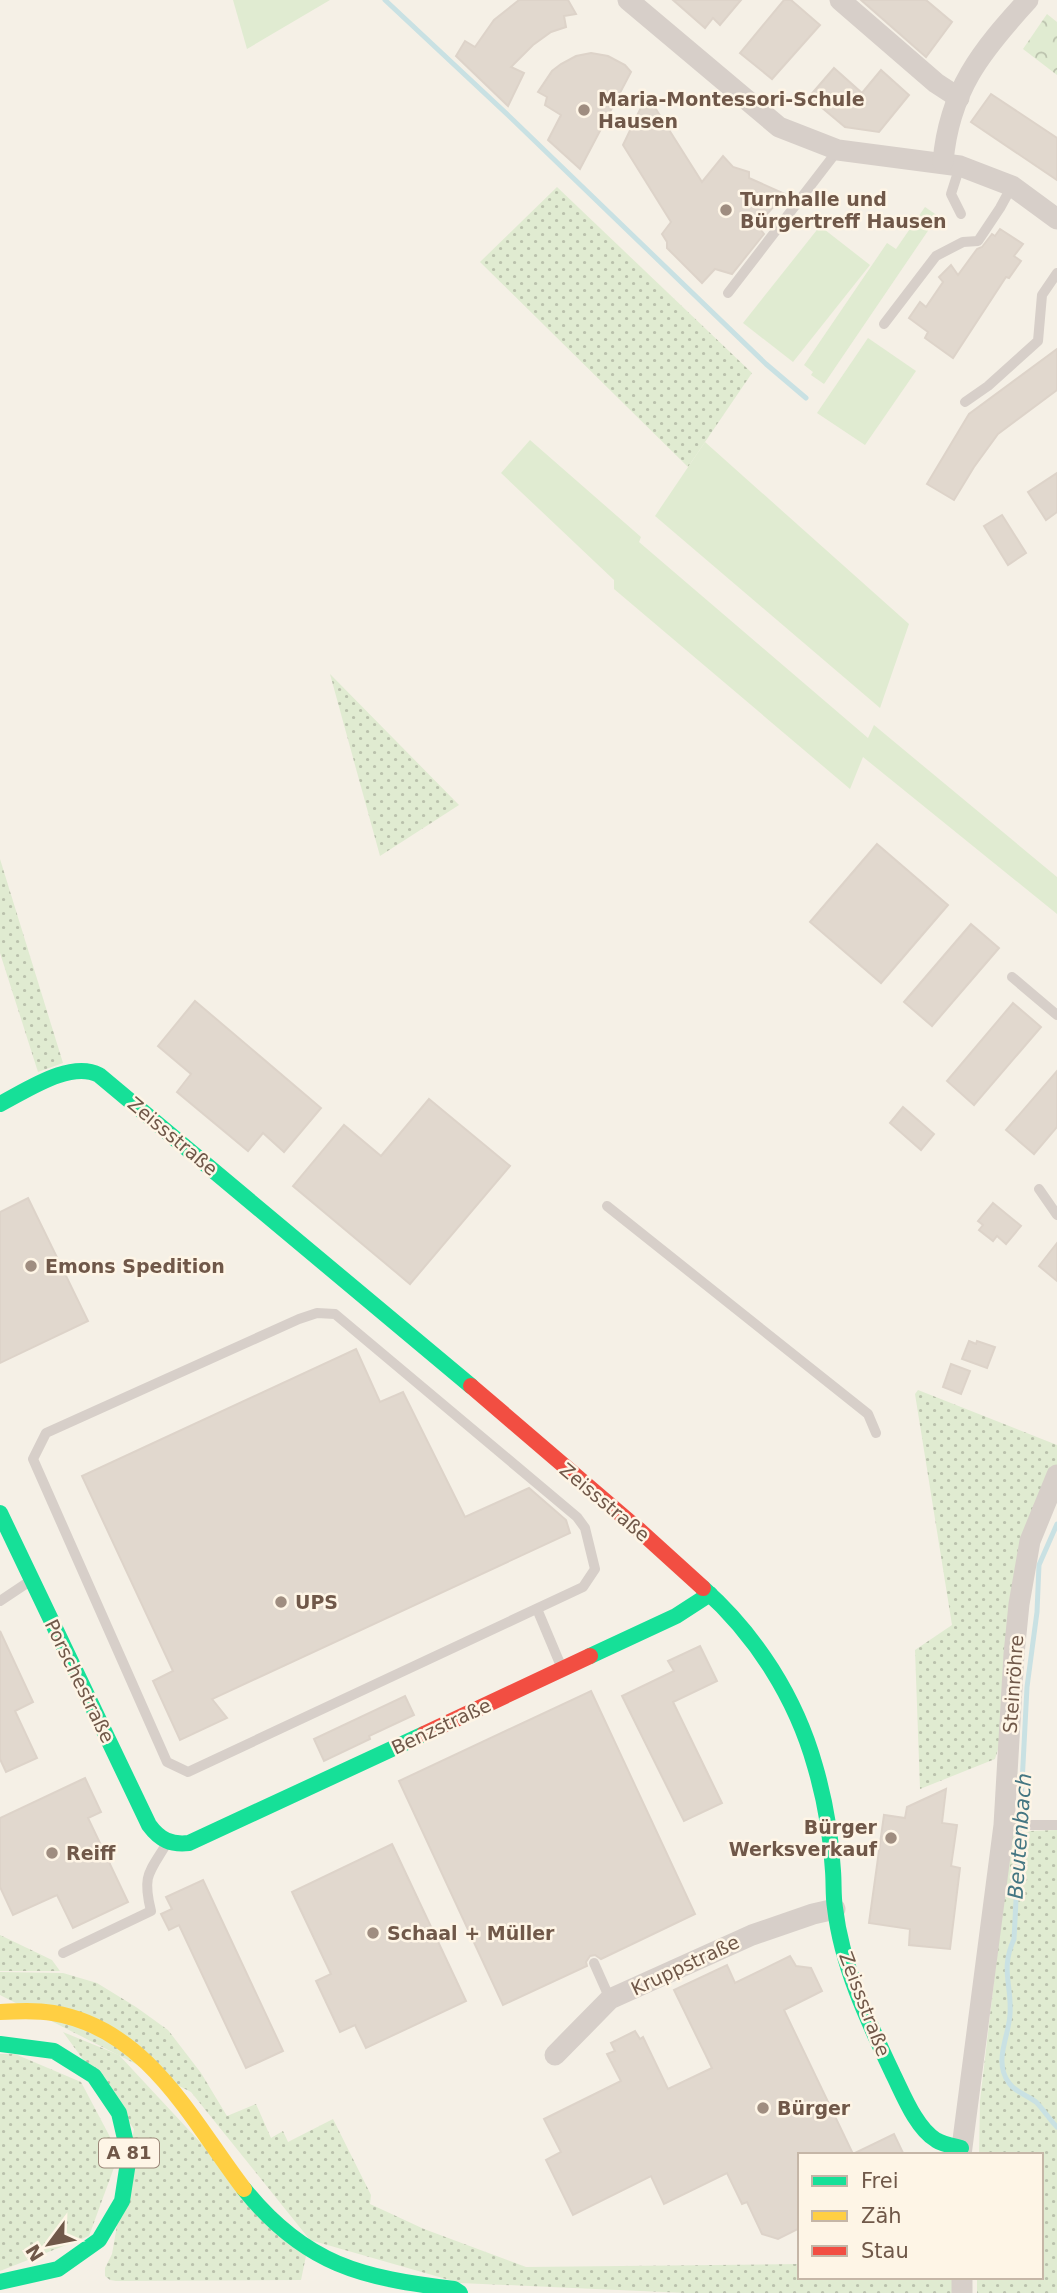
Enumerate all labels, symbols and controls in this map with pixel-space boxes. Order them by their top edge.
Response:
place label: Maria-Montessori-Schule Hausen [598,88,865,132]
marker: Maria-Montessori-Schule Hausen [576,102,592,118]
place label: Turnhalle und Bürgertreff Hausen [740,188,947,232]
marker: Turnhalle und Bürgertreff Hausen [718,202,734,218]
street label: Zeissstraße [124,1092,222,1180]
place label: Emons Spedition [45,1255,225,1277]
marker: Emons Spedition [23,1258,39,1274]
street label: Zeissstraße [556,1458,654,1546]
place label: UPS [295,1591,338,1613]
marker: UPS [273,1594,289,1610]
street label: Porschestraße [41,1616,119,1746]
street label: Steinröhre [999,1634,1027,1734]
street label: Benzstraße [388,1693,494,1759]
water label: Beutenbach [1004,1772,1036,1900]
place label: Bürger Werksverkauf [729,1816,878,1860]
marker: Bürger Werksverkauf [883,1830,899,1846]
place label: Reiff [66,1842,116,1864]
marker: Reiff [44,1845,60,1861]
place label: Schaal + Müller [387,1922,555,1944]
marker: Schaal + Müller [365,1925,381,1941]
street label: Kruppstraße [627,1930,743,2000]
street label: Zeissstraße [835,1949,895,2059]
place label: Bürger [777,2097,851,2119]
marker: Bürger [755,2100,771,2116]
road number: A 81 [99,2138,159,2168]
legend [798,2153,1043,2279]
text: Frei [861,2169,898,2193]
text: Zäh [861,2204,902,2228]
north arrow [14,2209,84,2279]
text: Stau [861,2239,909,2263]
text: N [21,2240,48,2266]

